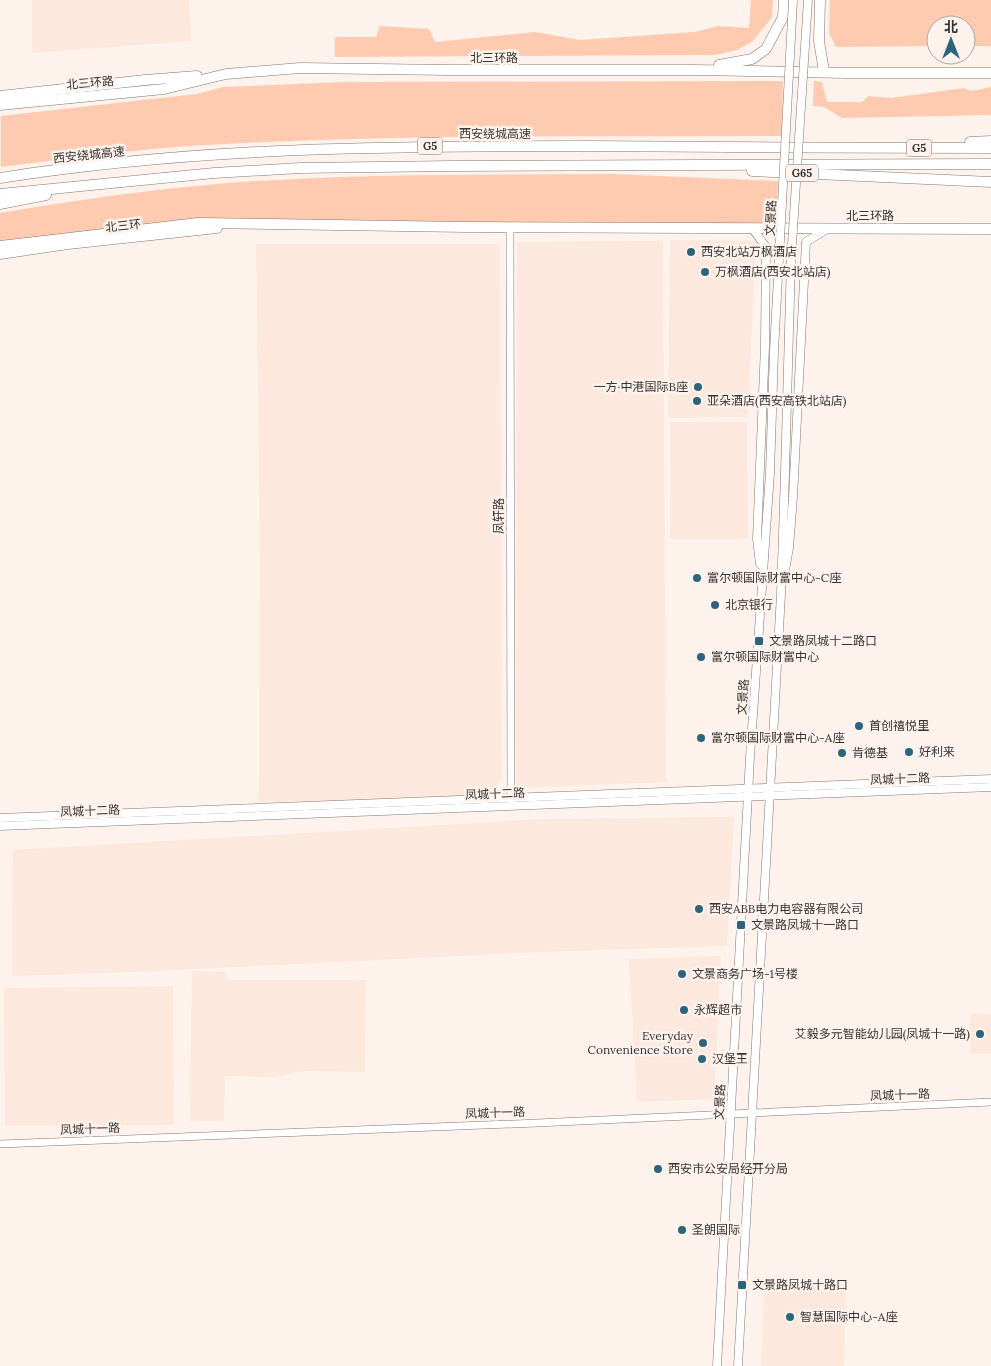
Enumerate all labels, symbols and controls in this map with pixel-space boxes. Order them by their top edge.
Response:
north arrow [926,15,976,65]
text: 北 [944,18,958,36]
street label: 北三环路 [470,50,518,65]
street label: 北三环路 [65,73,115,92]
street label: 西安绕城高速 [459,126,531,141]
road number: G5 [418,138,442,154]
road number: G5 [906,140,932,156]
street label: 西安绕城高速 [52,143,126,166]
road number: G65 [786,164,818,182]
street label: 文景路 [762,200,779,236]
street label: 北三环路 [846,208,894,223]
street label: 北三环 [104,216,142,235]
place label: 西安北站万枫酒店 [701,244,797,259]
marker: 西安北站万枫酒店 [685,246,697,258]
place label: 万枫酒店(西安北站店) [715,264,831,280]
marker: 万枫酒店(西安北站店) [699,266,711,278]
place label: 一方·中港国际B座 [594,379,688,394]
marker: 一方·中港国际B座 [692,381,704,393]
place label: 亚朵酒店(西安高铁北站店) [707,393,847,409]
marker: 亚朵酒店(西安高铁北站店) [691,395,703,407]
street label: 凤轩路 [491,498,506,534]
place label: 富尔顿国际财富中心-C座 [707,570,841,585]
marker: 富尔顿国际财富中心-C座 [691,572,703,584]
place label: 北京银行 [725,597,773,612]
marker: 北京银行 [709,599,721,611]
place label: 文景路凤城十二路口 [769,633,877,648]
marker: 文景路凤城十二路口 [753,635,765,647]
place label: 富尔顿国际财富中心 [711,649,819,664]
marker: 富尔顿国际财富中心 [695,651,707,663]
street label: 文景路 [734,678,751,715]
place label: 首创禧悦里 [869,718,929,733]
marker: 首创禧悦里 [853,720,865,732]
place label: 富尔顿国际财富中心-A座 [711,730,844,745]
marker: 富尔顿国际财富中心-A座 [695,732,707,744]
place label: 好利来 [919,744,955,759]
place label: 肯德基 [852,745,888,760]
marker: 好利来 [903,746,915,758]
marker: 肯德基 [836,747,848,759]
street label: 凤城十二路 [870,770,930,787]
street label: 凤城十二路 [465,785,525,802]
street label: 凤城十二路 [60,802,120,819]
place label: 西安ABB电力电容器有限公司 [709,901,863,916]
marker: 西安ABB电力电容器有限公司 [693,903,705,915]
place label: 文景路凤城十一路口 [751,917,859,932]
marker: 文景路凤城十一路口 [735,919,747,931]
place label: 文景商务广场-1号楼 [692,966,798,981]
marker: 文景商务广场-1号楼 [676,968,688,980]
place label: 永辉超市 [694,1002,742,1017]
marker: 永辉超市 [678,1004,690,1016]
place label: 艾毅多元智能幼儿园(凤城十一路) [795,1026,970,1042]
place label: Everyday Convenience Store [588,1028,694,1057]
marker: 艾毅多元智能幼儿园(凤城十一路) [974,1028,986,1040]
marker: Everyday Convenience Store [697,1037,709,1049]
place label: 汉堡王 [712,1051,748,1066]
marker: 汉堡王 [696,1053,708,1065]
street label: 文景路 [711,1084,728,1120]
street label: 凤城十一路 [870,1086,930,1103]
street label: 凤城十一路 [465,1104,525,1121]
street label: 凤城十一路 [60,1120,120,1137]
place label: 西安市公安局经开分局 [668,1161,788,1176]
marker: 西安市公安局经开分局 [652,1163,664,1175]
place label: 圣朗国际 [692,1222,740,1237]
marker: 圣朗国际 [676,1224,688,1236]
place label: 文景路凤城十路口 [752,1277,848,1292]
marker: 文景路凤城十路口 [736,1279,748,1291]
place label: 智慧国际中心-A座 [800,1309,897,1324]
marker: 智慧国际中心-A座 [784,1311,796,1323]

